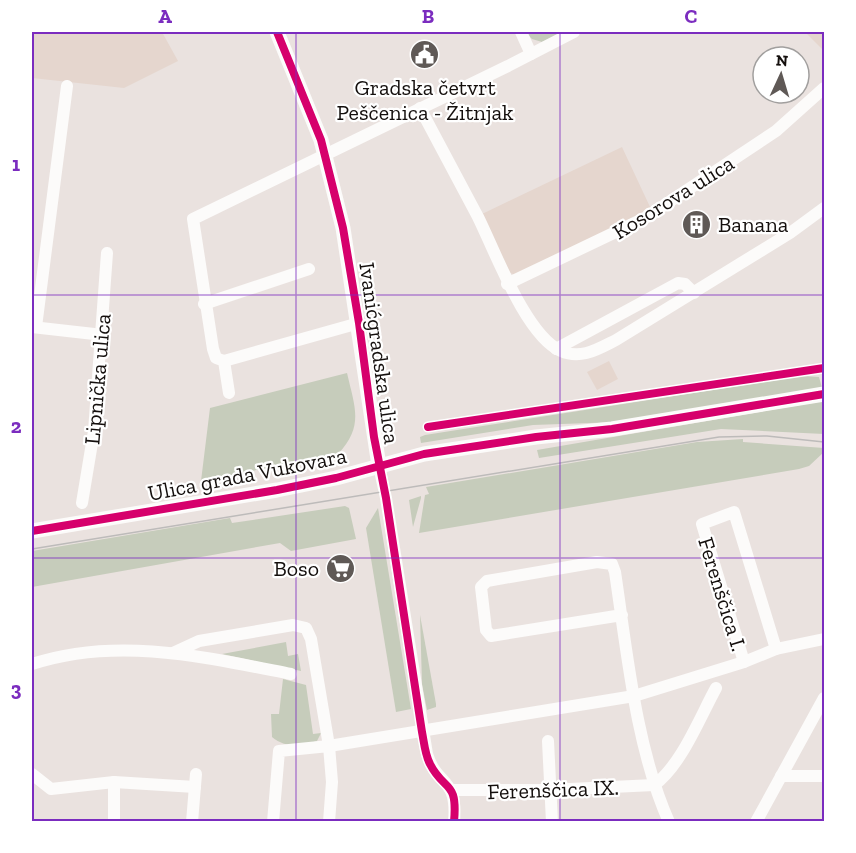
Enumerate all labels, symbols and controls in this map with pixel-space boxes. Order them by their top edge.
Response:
text: A [158,4,172,28]
text: B [422,4,434,28]
text: C [685,4,698,28]
public building icon: Gradska četvrt Peščenica - Žitnjak [409,39,441,71]
north arrow [751,45,811,105]
text: N [775,51,789,70]
place label: Gradska četvrt Peščenica - Žitnjak [336,74,514,126]
street label: Kosorova ulica [608,149,739,245]
text: 1 [12,152,20,176]
building icon: Banana [681,208,713,240]
place label: Banana [718,211,789,238]
street label: Ivanićgradska ulica [353,261,406,446]
street label: Lipnička ulica [78,312,117,446]
text: 2 [11,414,22,438]
street label: Ulica grada Vukovara [145,442,349,507]
street label: Ferenščica I. [692,534,753,654]
supermarket icon: Boso [324,552,356,584]
place label: Boso [274,555,319,582]
text: 3 [11,677,22,701]
street label: Ferenščica IX. [487,774,619,805]

